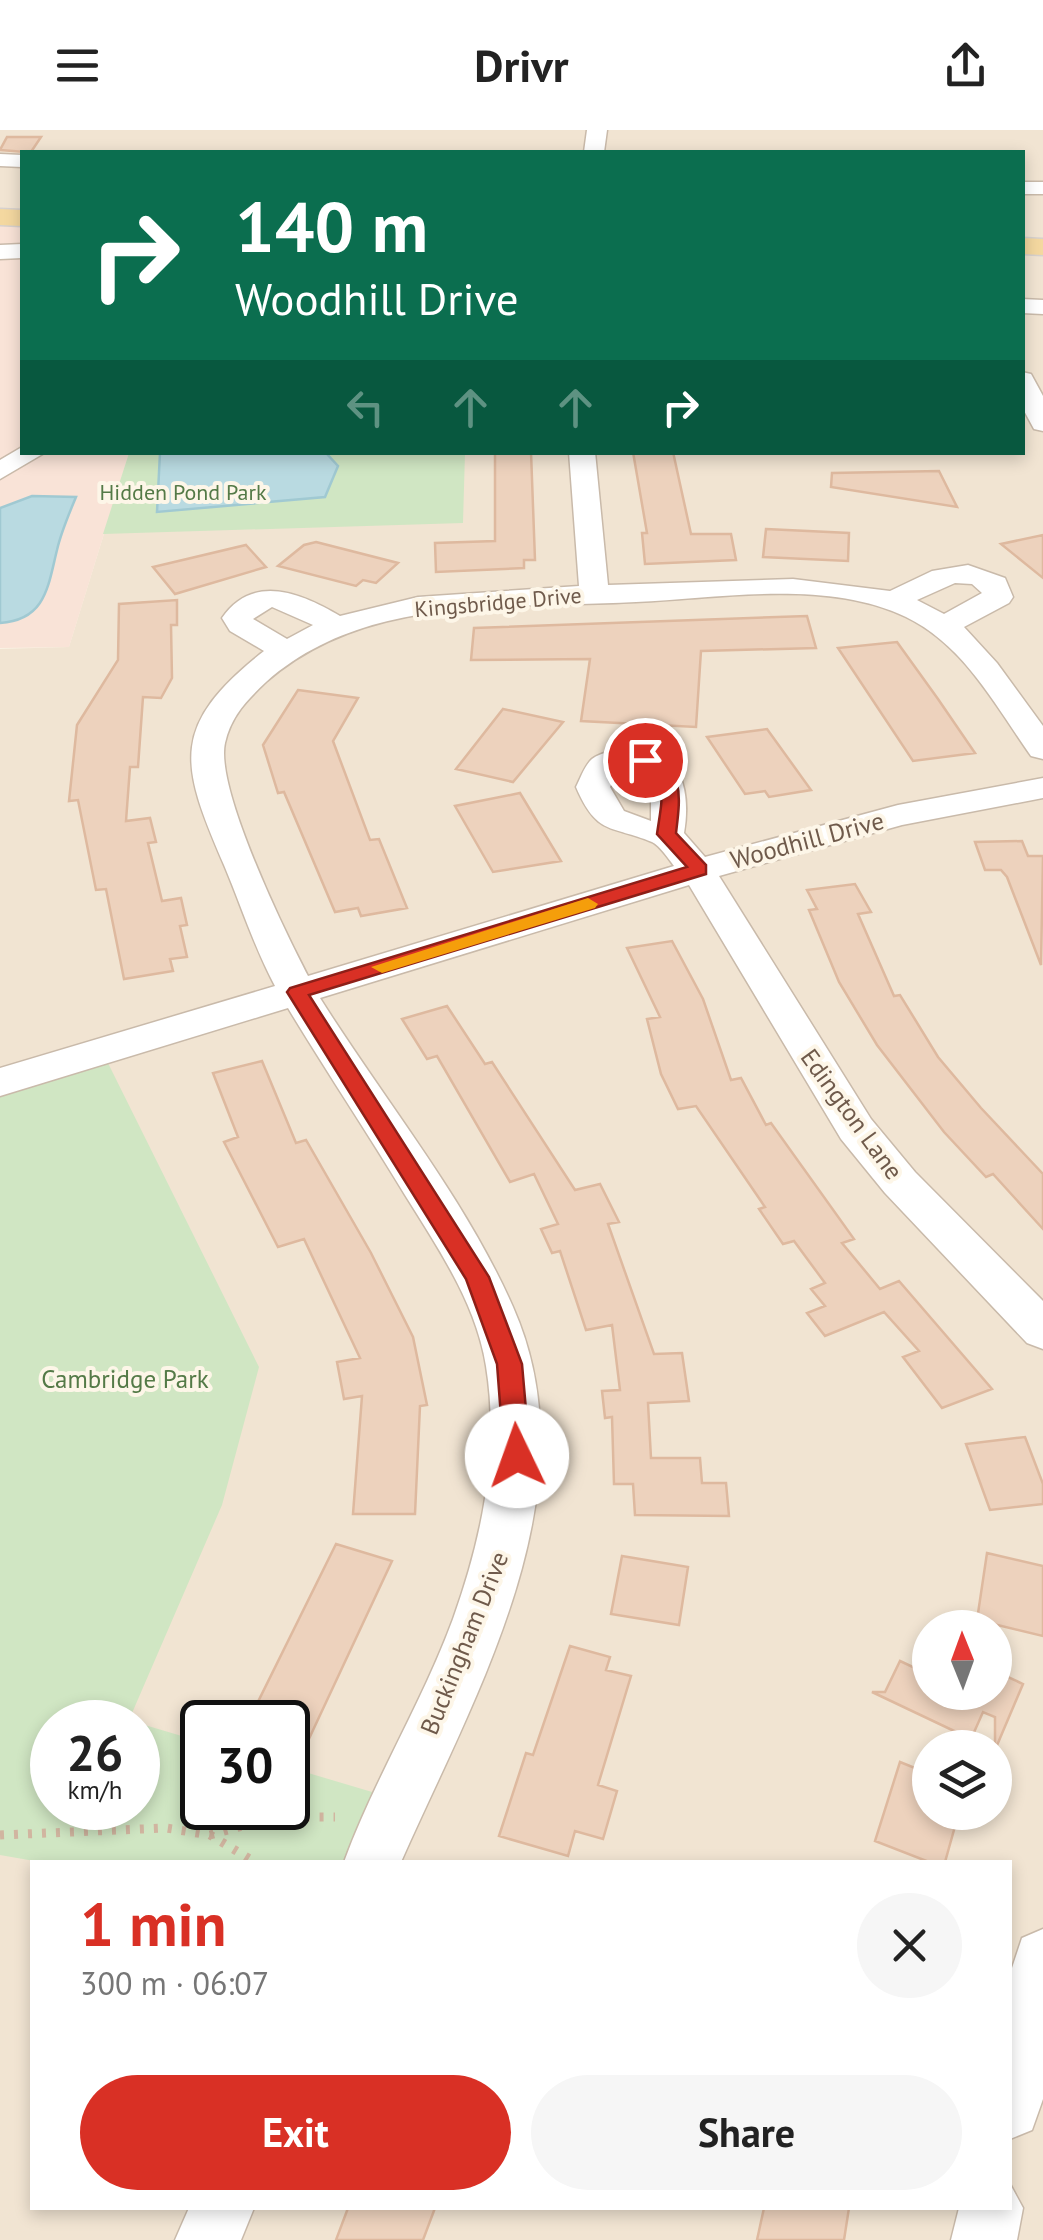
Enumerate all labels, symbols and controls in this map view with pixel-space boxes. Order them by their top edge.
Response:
text: Drivr [474,36,569,94]
icon: menu [50,38,105,93]
icon: share [938,38,993,93]
text: 140 m [235,181,428,271]
icon: right [70,190,200,320]
text: Woodhill Drive [235,269,519,327]
icon: left [338,380,393,435]
icon: ahead [443,380,498,435]
icon: ahead [548,380,603,435]
icon: right [653,380,708,435]
park label: Hidden Pond Park [100,478,267,506]
street label: Kingsbridge Drive [413,581,583,623]
pin [603,718,688,803]
icon: arrive [618,733,673,788]
street label: Woodhill Drive [727,804,887,876]
street label: Edington Lane [794,1042,910,1186]
park label: Cambridge Park [41,1363,209,1395]
position arrow [465,1404,569,1508]
street label: Buckingham Drive [413,1547,515,1739]
north arrow [912,1610,1012,1710]
map controls [912,1610,1012,1830]
speed limit sign: 30 [180,1700,310,1830]
text: 26 [67,1720,123,1785]
button: layers [912,1730,1012,1830]
text: km/h [68,1774,122,1806]
text: 1 min [80,1885,226,1963]
button: close [857,1893,962,1998]
text: 300 m · 06:07 [80,1962,269,2004]
button: Exit [80,2075,511,2190]
button: Share [531,2075,962,2190]

